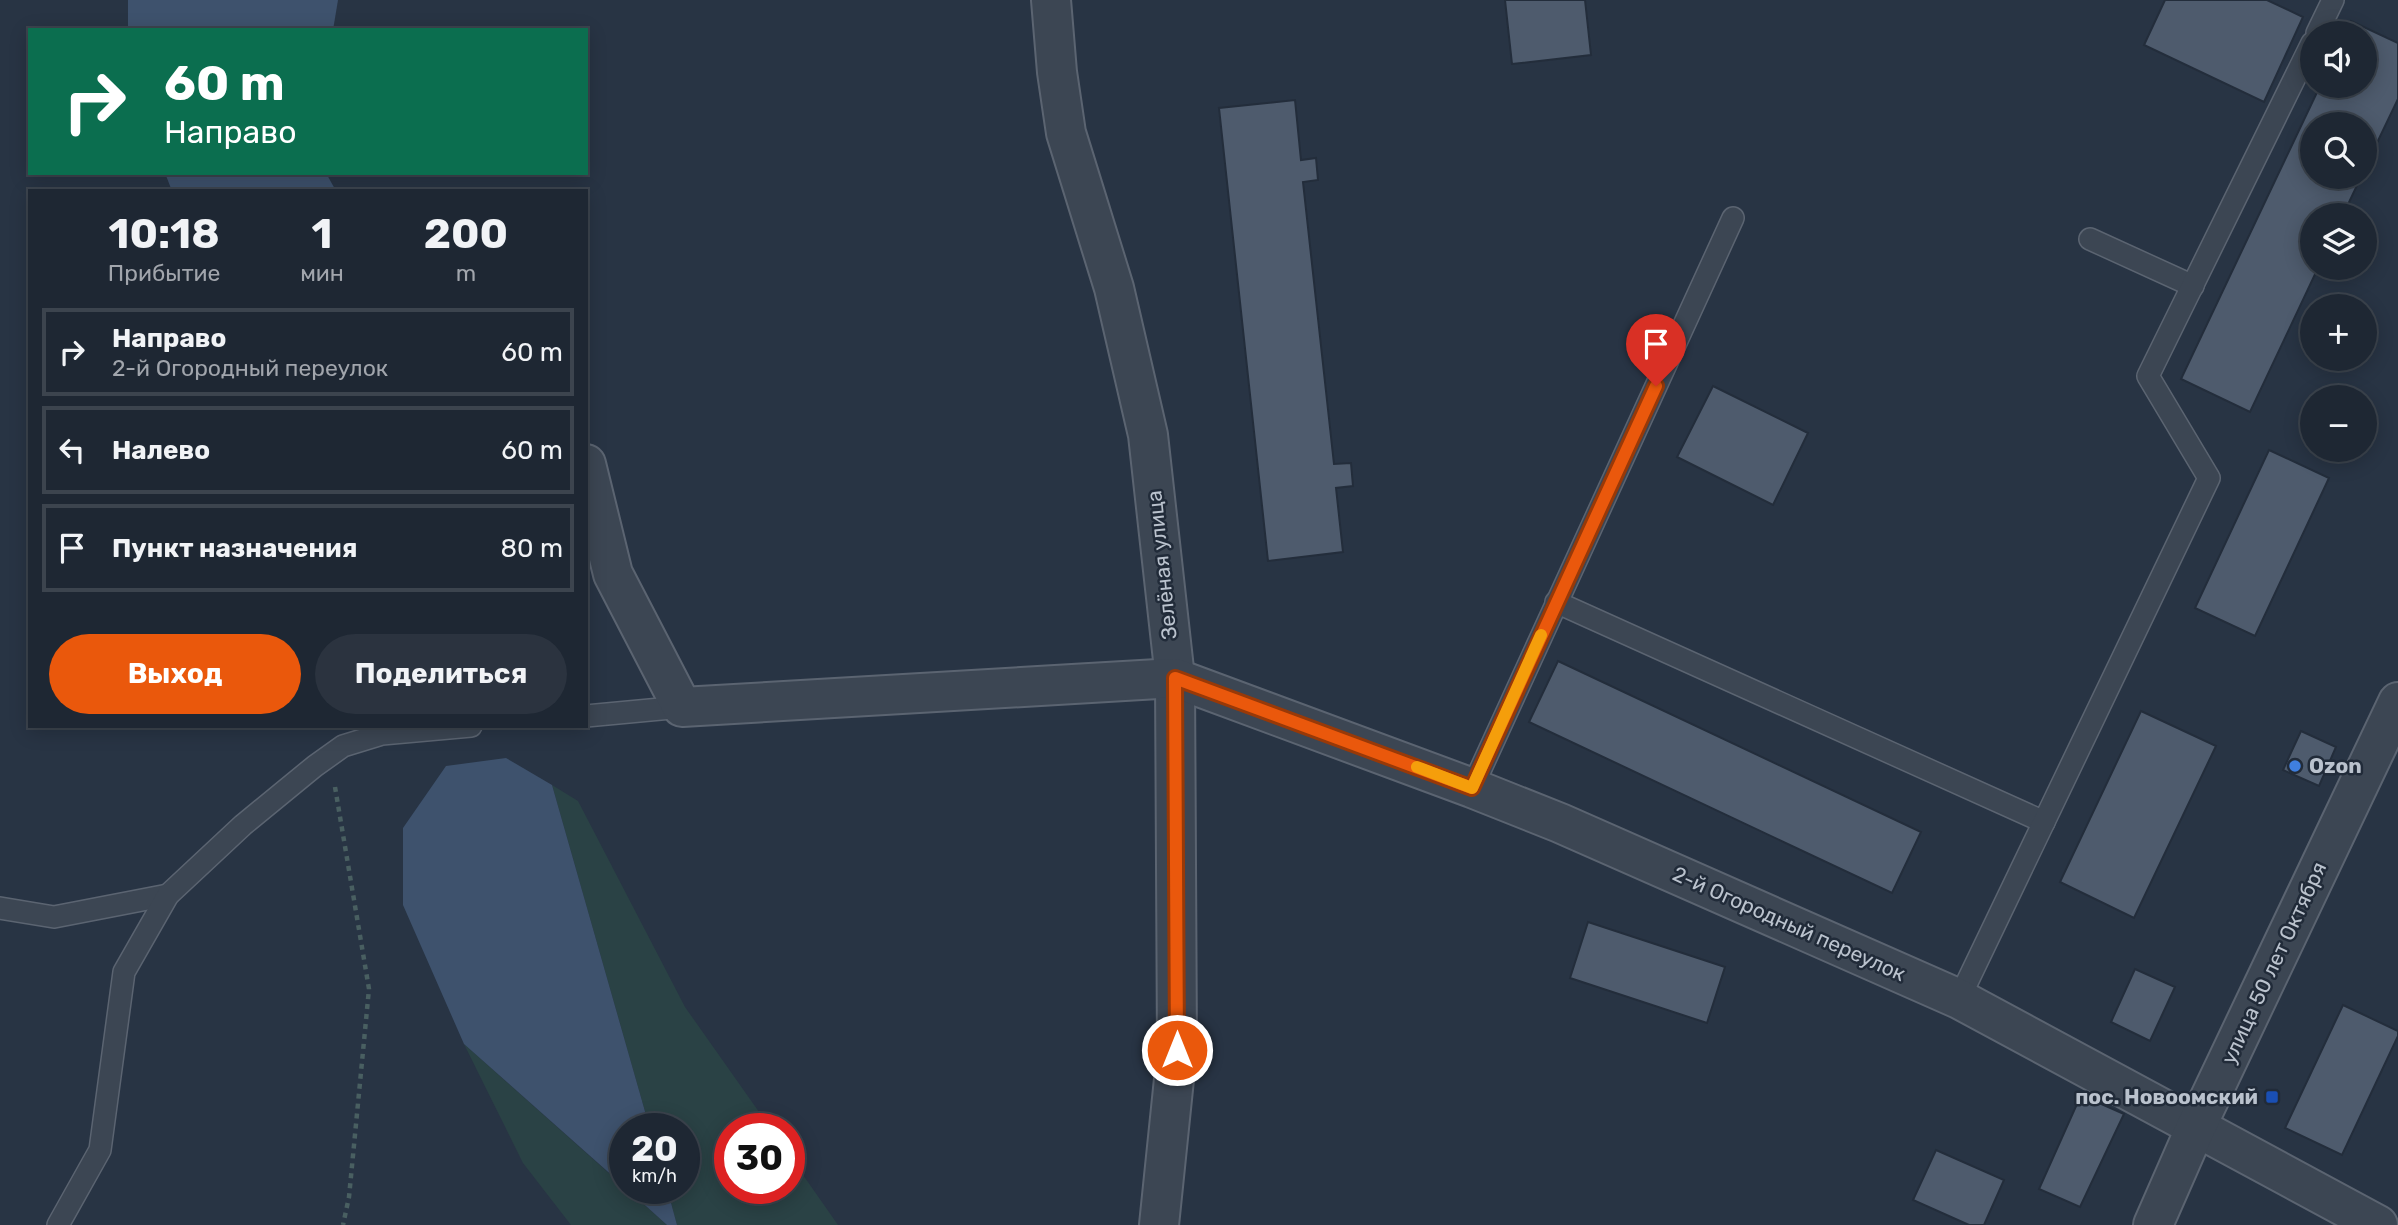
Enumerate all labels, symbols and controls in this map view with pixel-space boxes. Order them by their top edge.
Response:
map controls [2300,21,2377,462]
button: sound [2300,21,2377,98]
text: 60 m [164,54,285,112]
icon: right [49,56,140,147]
button: search [2300,112,2377,189]
text: Направо [164,113,297,151]
button: layers [2300,203,2377,280]
text: 10:18 [109,209,220,259]
text: 1 [312,209,332,259]
text: 200 [424,209,508,259]
text: Прибытие [108,259,220,287]
text: мин [300,259,344,287]
text: m [456,259,476,287]
button: + [2300,294,2377,371]
pin [1626,314,1686,386]
text: Направо [112,323,226,354]
icon: arrive [1637,325,1675,363]
icon: right [53,333,91,371]
text: 60 m [501,337,563,368]
text: 2-й Огородный переулок [112,354,388,382]
button: − [2300,385,2377,462]
icon: left [53,431,91,469]
text: Налево [112,435,210,466]
text: 60 m [501,435,563,466]
street label: Зелёная улица [1141,489,1182,641]
icon: arrive [53,529,91,567]
text: Пункт назначения [112,533,357,564]
text: 80 m [500,533,563,564]
button: Выход [49,634,301,714]
button: Поделиться [315,634,567,714]
place label: Ozon [2309,753,2362,778]
marker: Ozon [2287,758,2303,774]
street label: улица 50 лет Октября [2216,858,2331,1068]
street label: 2-й Огородный переулок [1669,861,1909,986]
position arrow [1140,1013,1214,1087]
place label: пос. Новоомский [2075,1084,2258,1109]
marker: пос. Новоомский [2264,1089,2280,1105]
speed limit sign: 30 [714,1113,805,1204]
text: 20 [631,1128,678,1170]
text: km/h [632,1165,677,1187]

